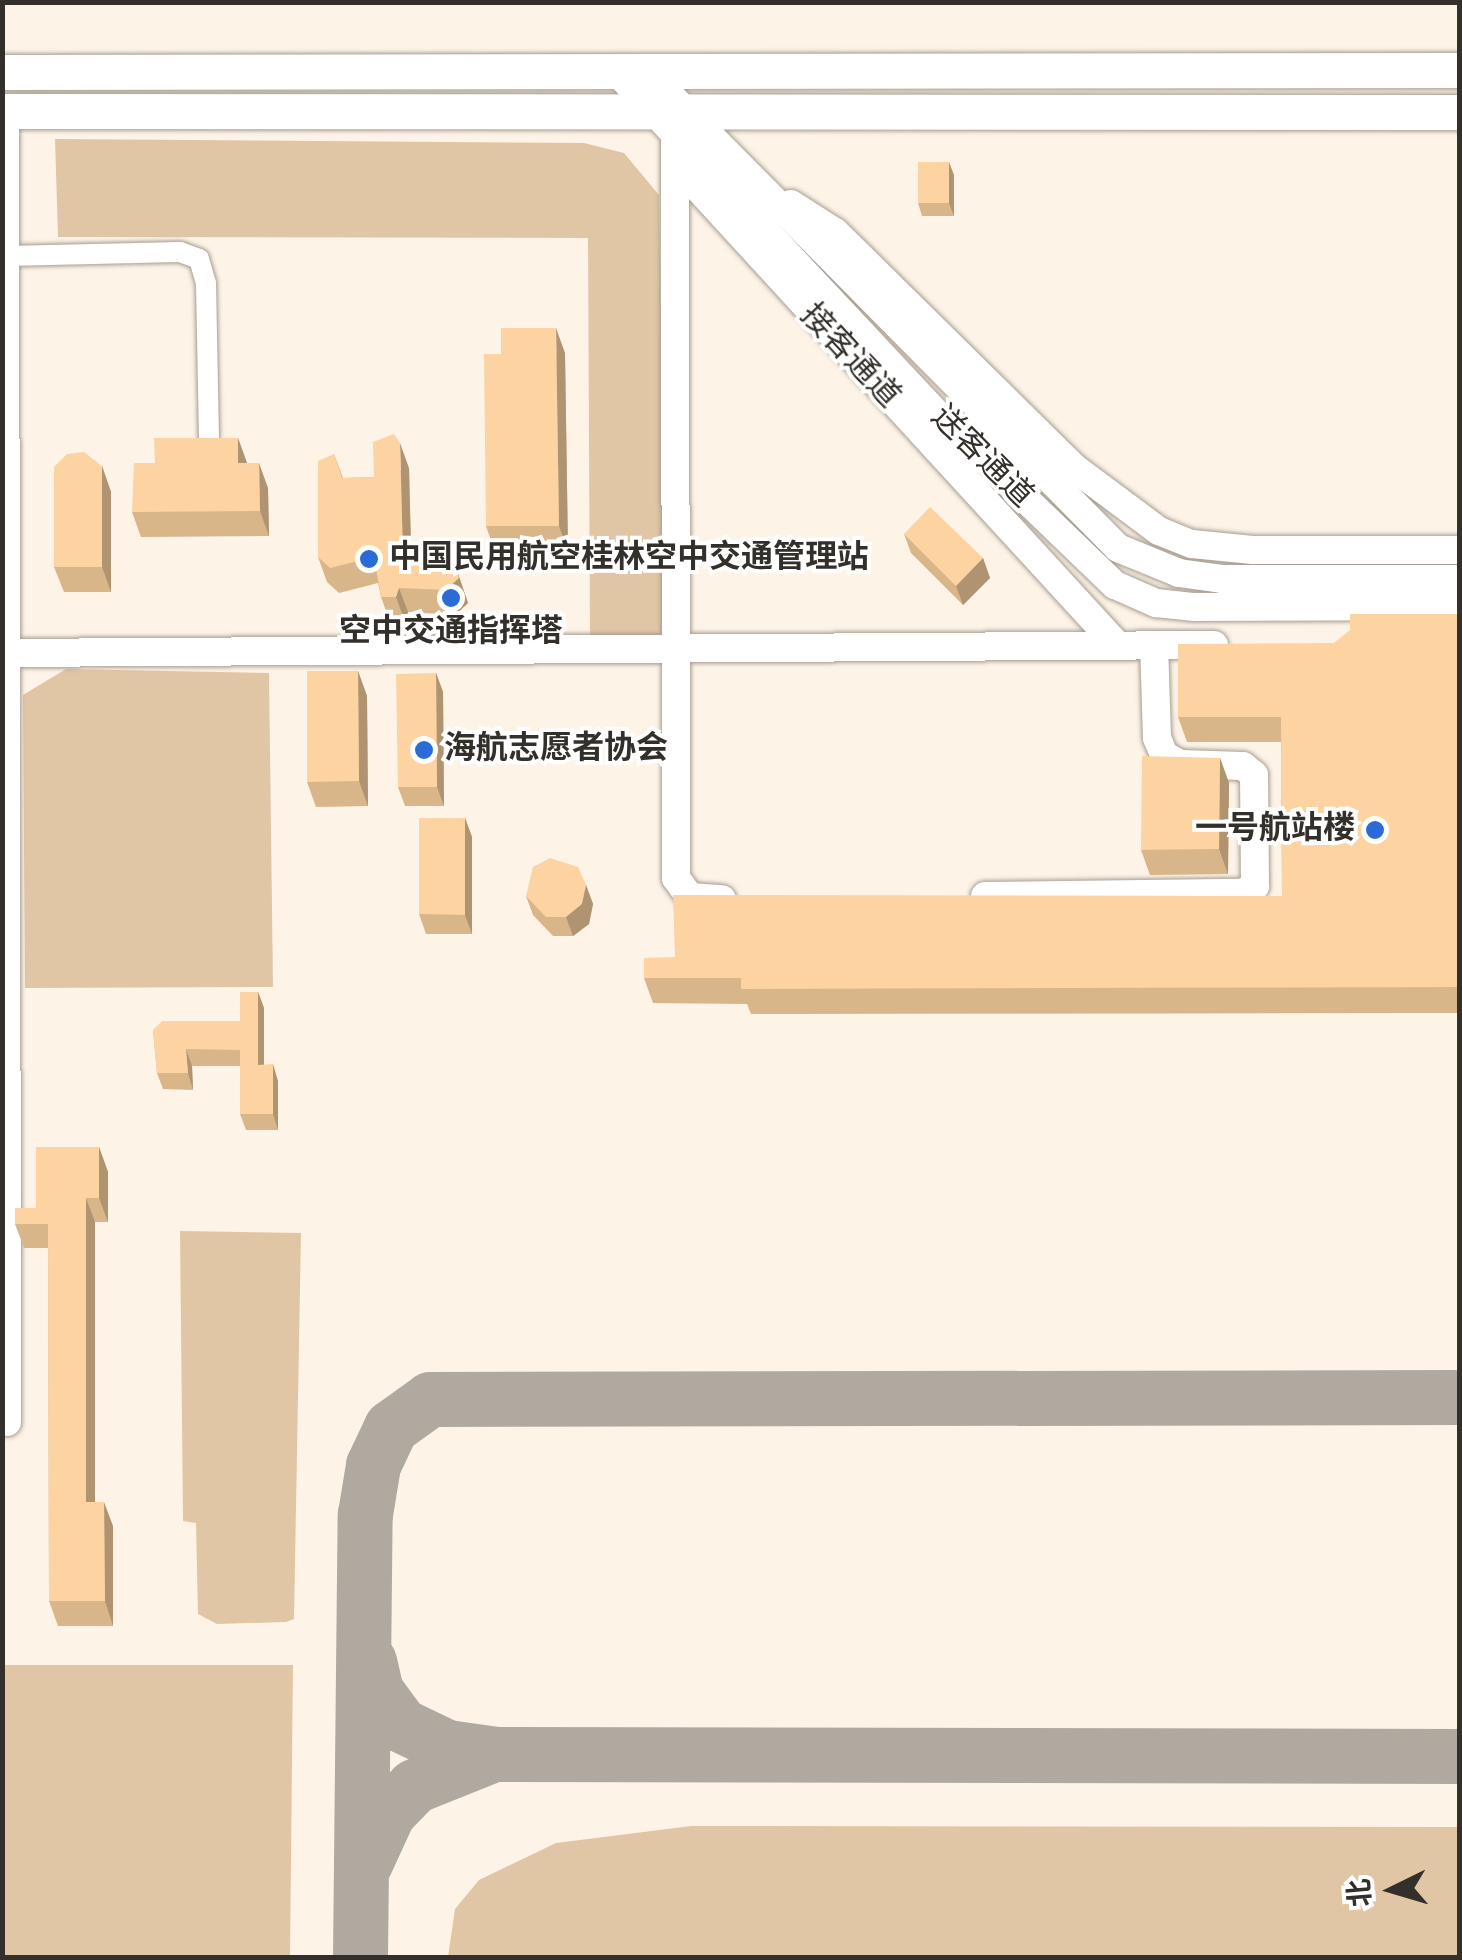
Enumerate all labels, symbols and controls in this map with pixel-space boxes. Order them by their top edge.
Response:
street label: 接客通道 [791,297,907,417]
street label: 送客通道 [922,399,1040,517]
place label: 中国民用航空桂林空中交通管理站 [389,540,869,578]
marker: 中国民用航空桂林空中交通管理站 [358,548,380,570]
marker: 空中交通指挥塔 [440,587,462,609]
place label: 空中交通指挥塔 [339,614,563,652]
place label: 海航志愿者协会 [444,731,668,769]
marker: 海航志愿者协会 [413,739,435,761]
place label: 一号航站楼 [1195,811,1355,849]
marker: 一号航站楼 [1364,819,1386,841]
north arrow [1342,1840,1442,1940]
text: 北 [1343,1877,1381,1908]

